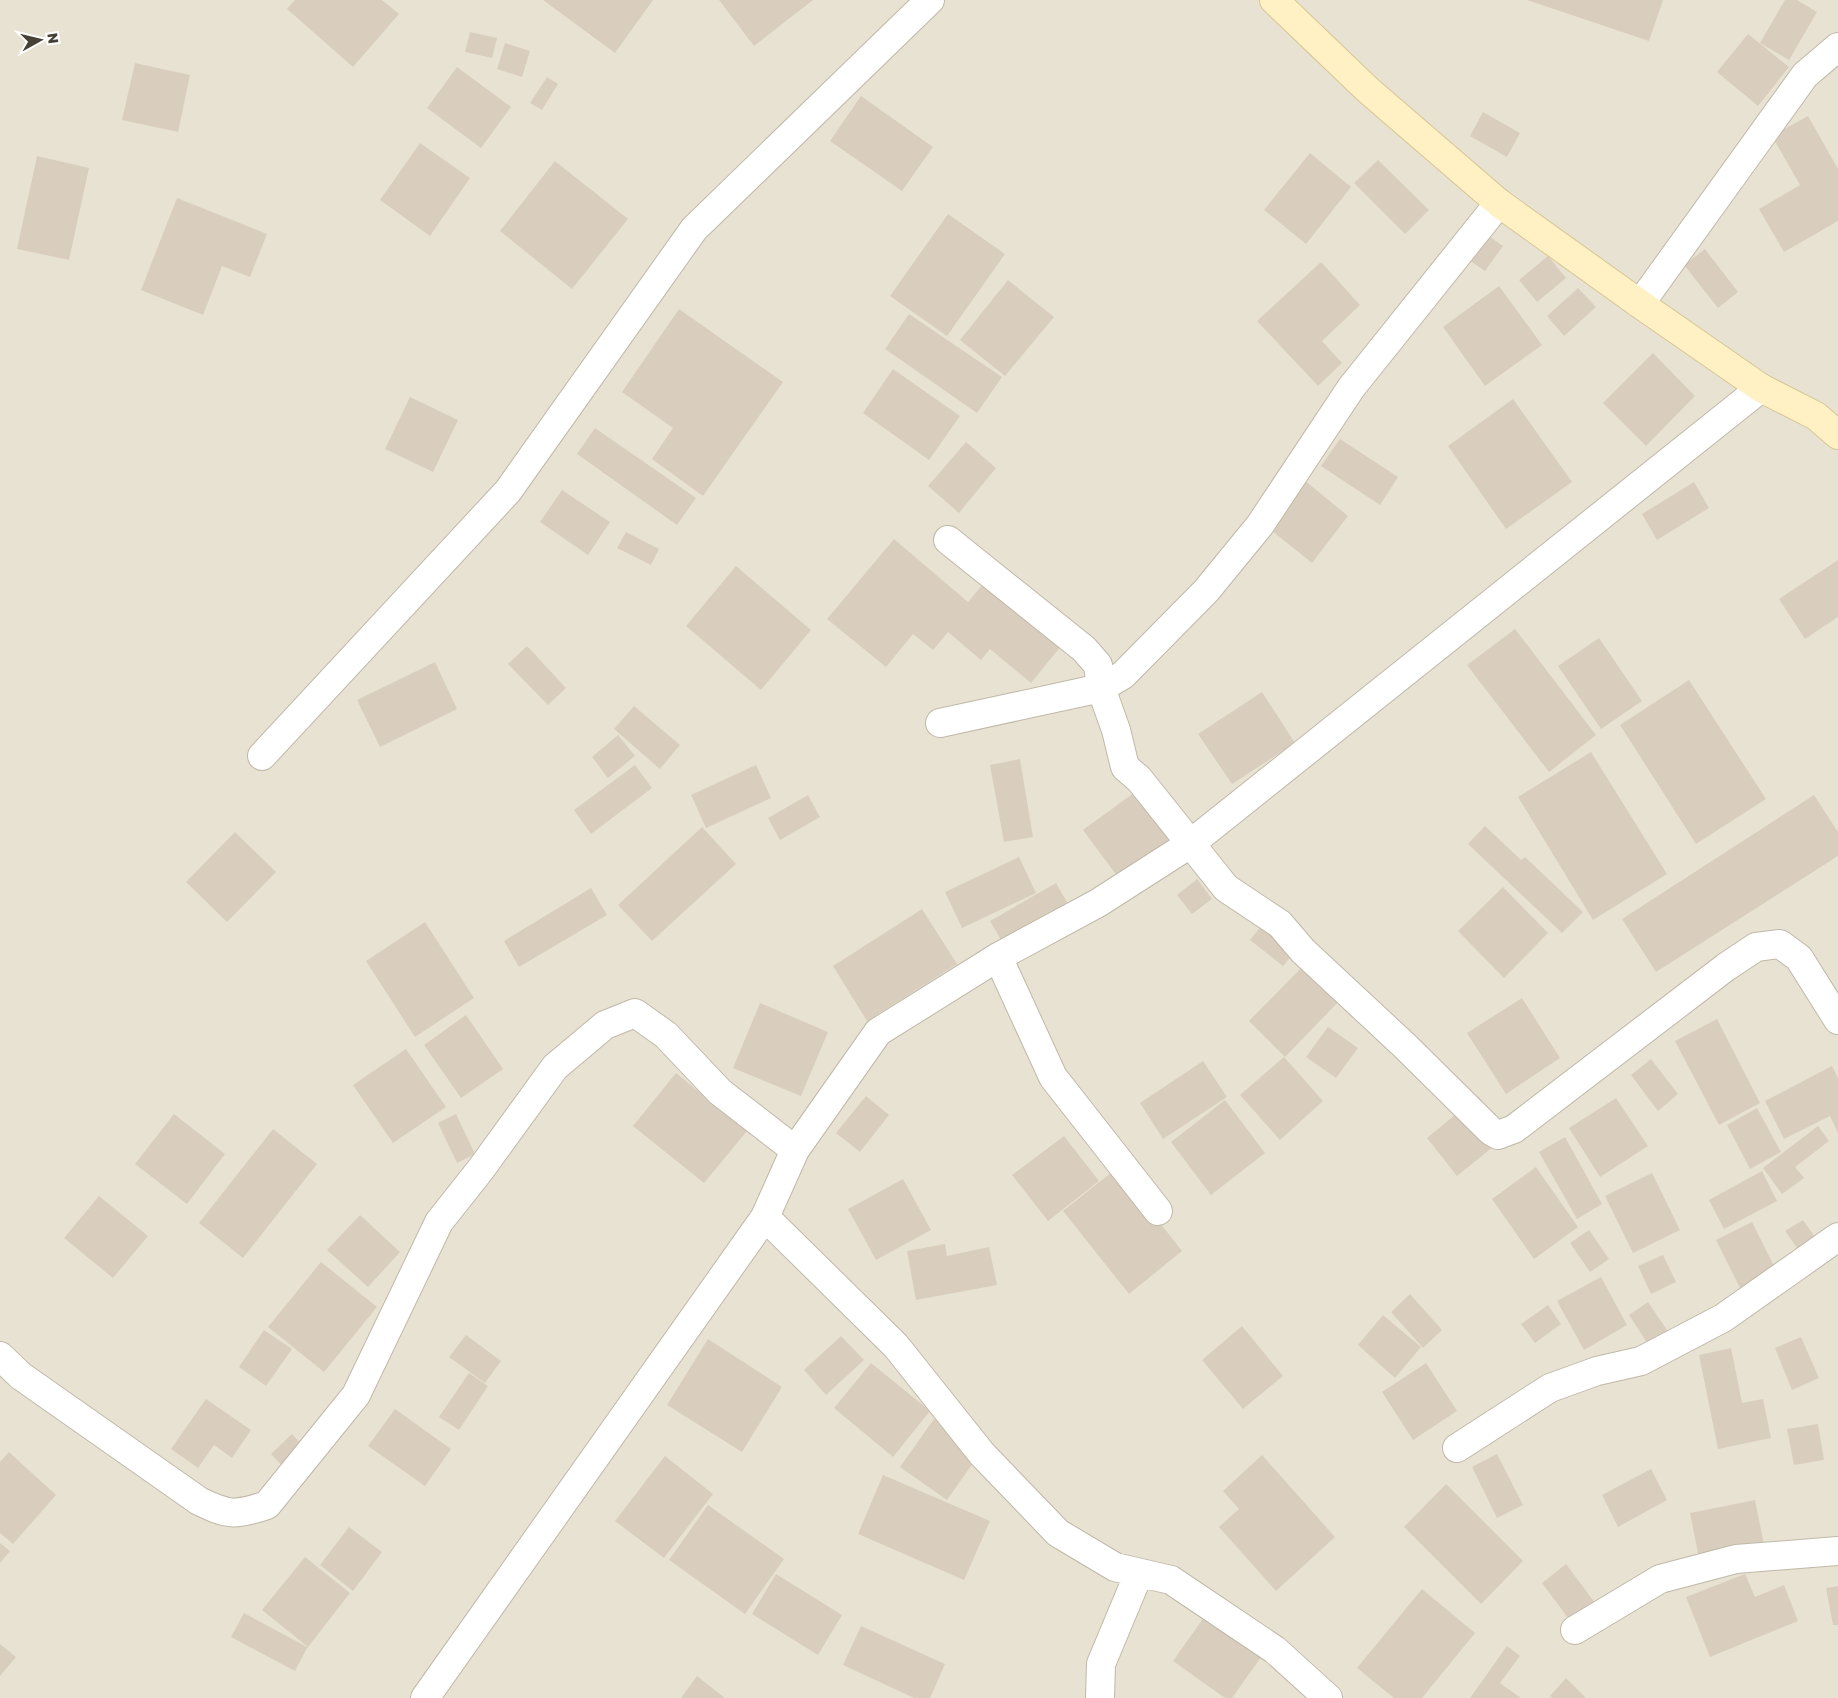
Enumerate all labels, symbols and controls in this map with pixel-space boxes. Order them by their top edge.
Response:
north arrow [15,15,65,65]
text: N [44,32,63,45]

